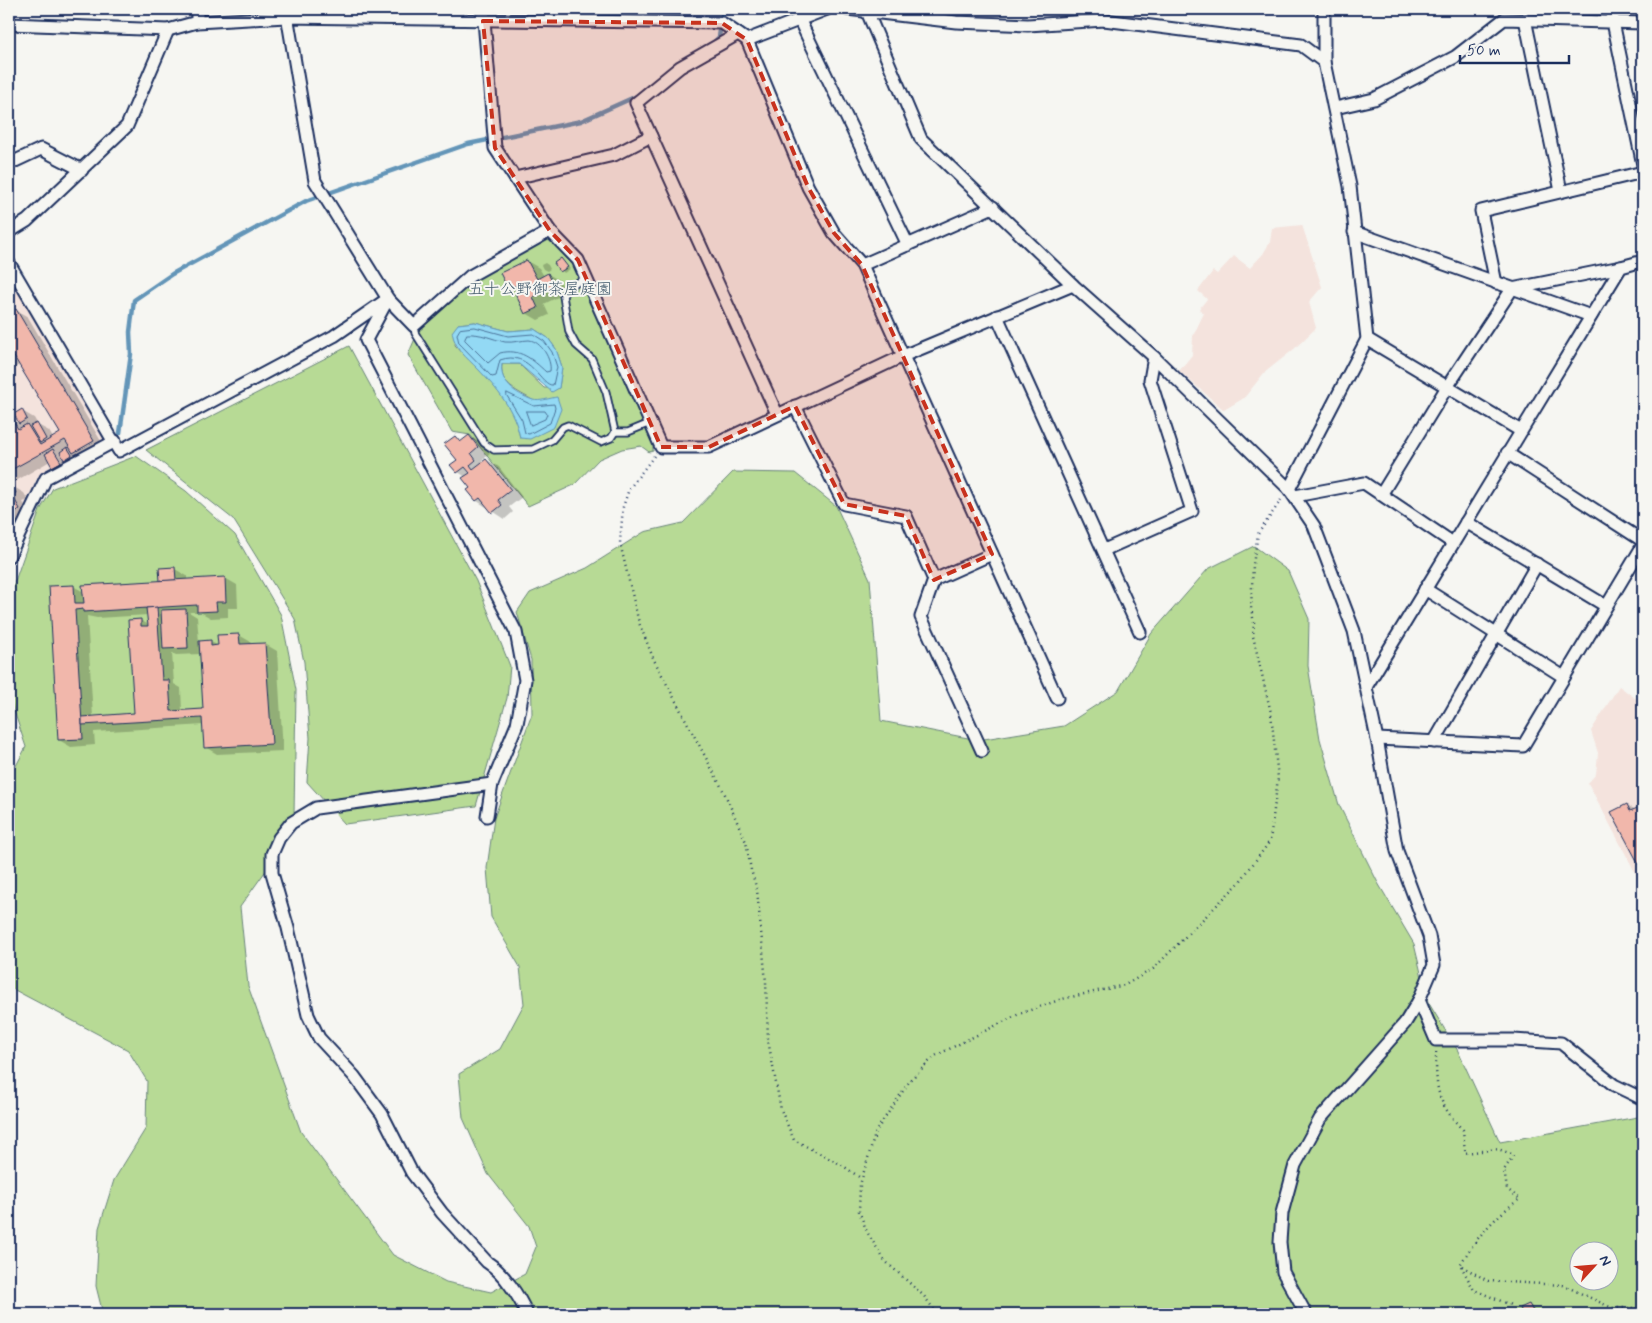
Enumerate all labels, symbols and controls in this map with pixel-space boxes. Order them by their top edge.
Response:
scale bar [1460,32,1568,64]
text: 50 m [1467,41,1501,61]
park label: 五十公野御茶屋庭園 [468,279,612,300]
north arrow [1570,1240,1620,1290]
text: N [1595,1253,1615,1269]

